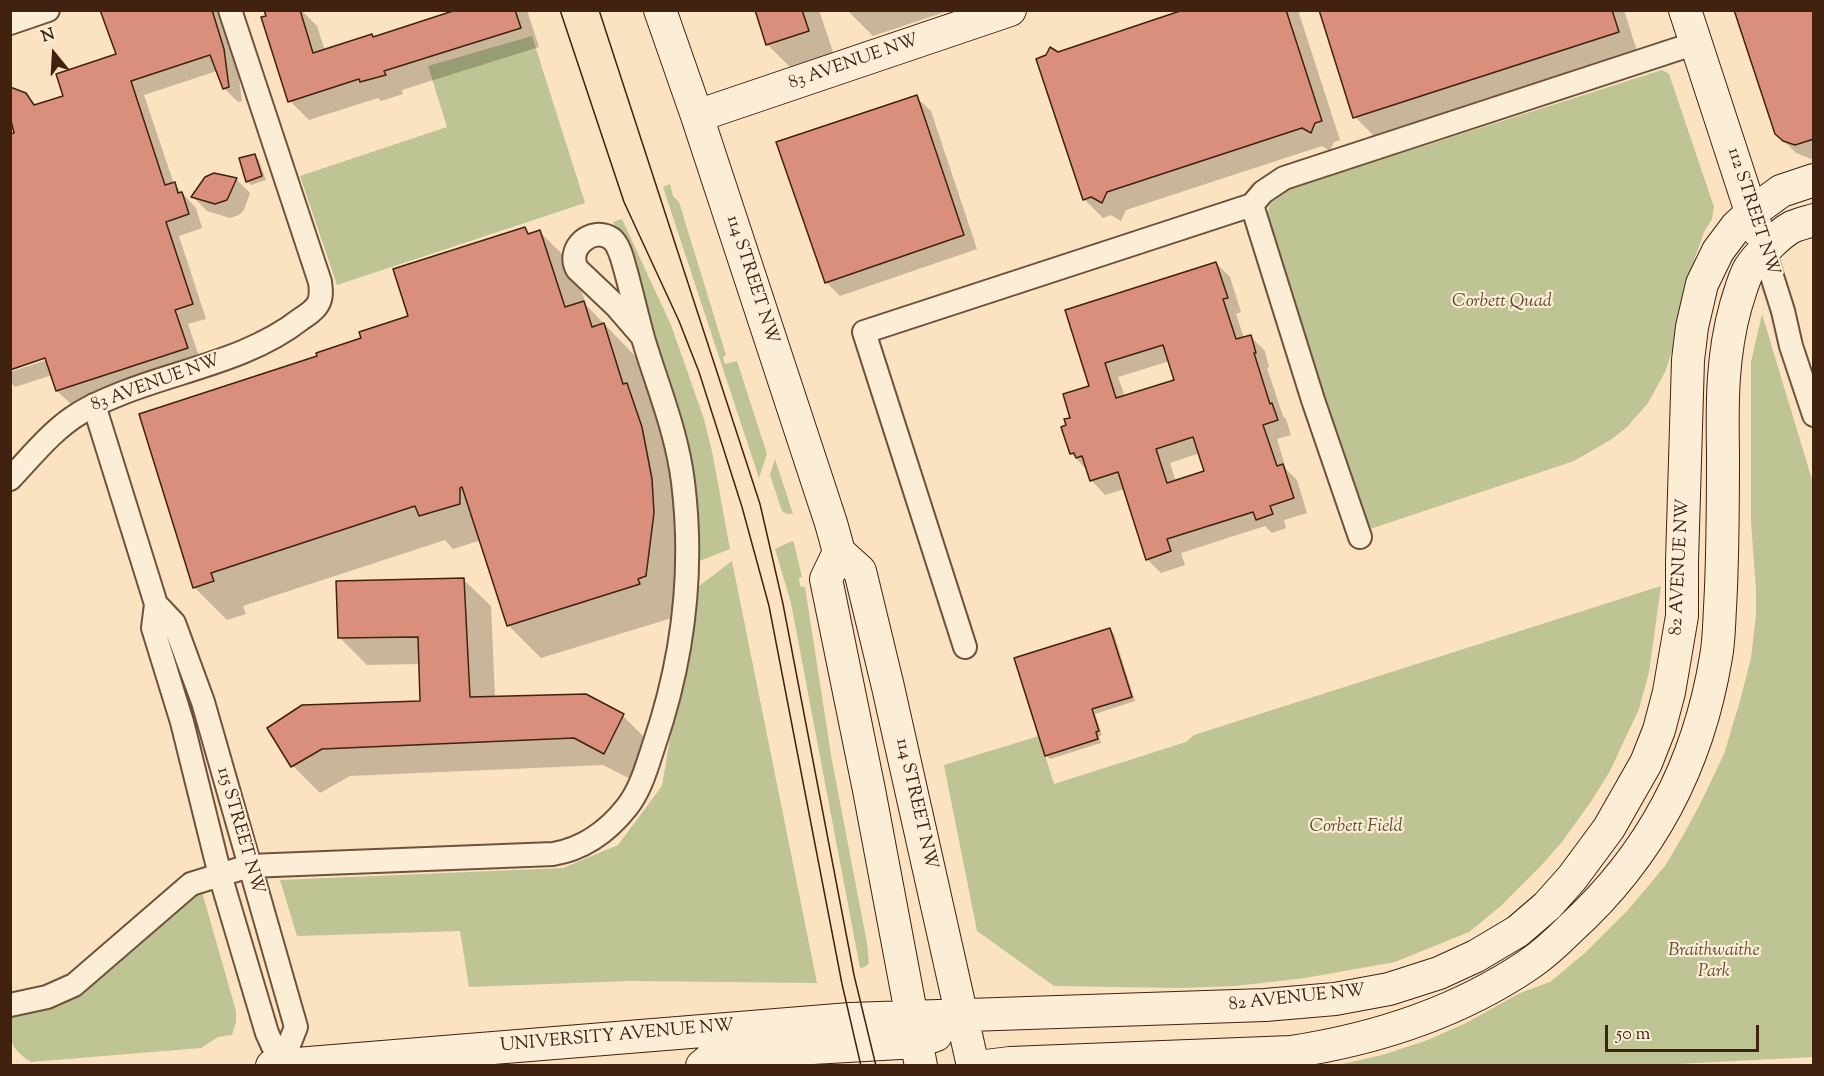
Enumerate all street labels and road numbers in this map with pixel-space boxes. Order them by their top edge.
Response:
street label: 83 AVENUE NW [786,31,922,95]
street label: 112 STREET NW [1721,145,1783,279]
street label: 114 STREET NW [720,213,782,347]
street label: 83 AVENUE NW [89,351,223,417]
street label: 82 AVENUE NW [1667,498,1695,636]
street label: 114 STREET NW [889,736,941,872]
street label: 115 STREET NW [211,765,267,897]
street label: 82 AVENUE NW [1228,981,1366,1017]
street label: UNIVERSITY AVENUE NW [499,1016,735,1058]

